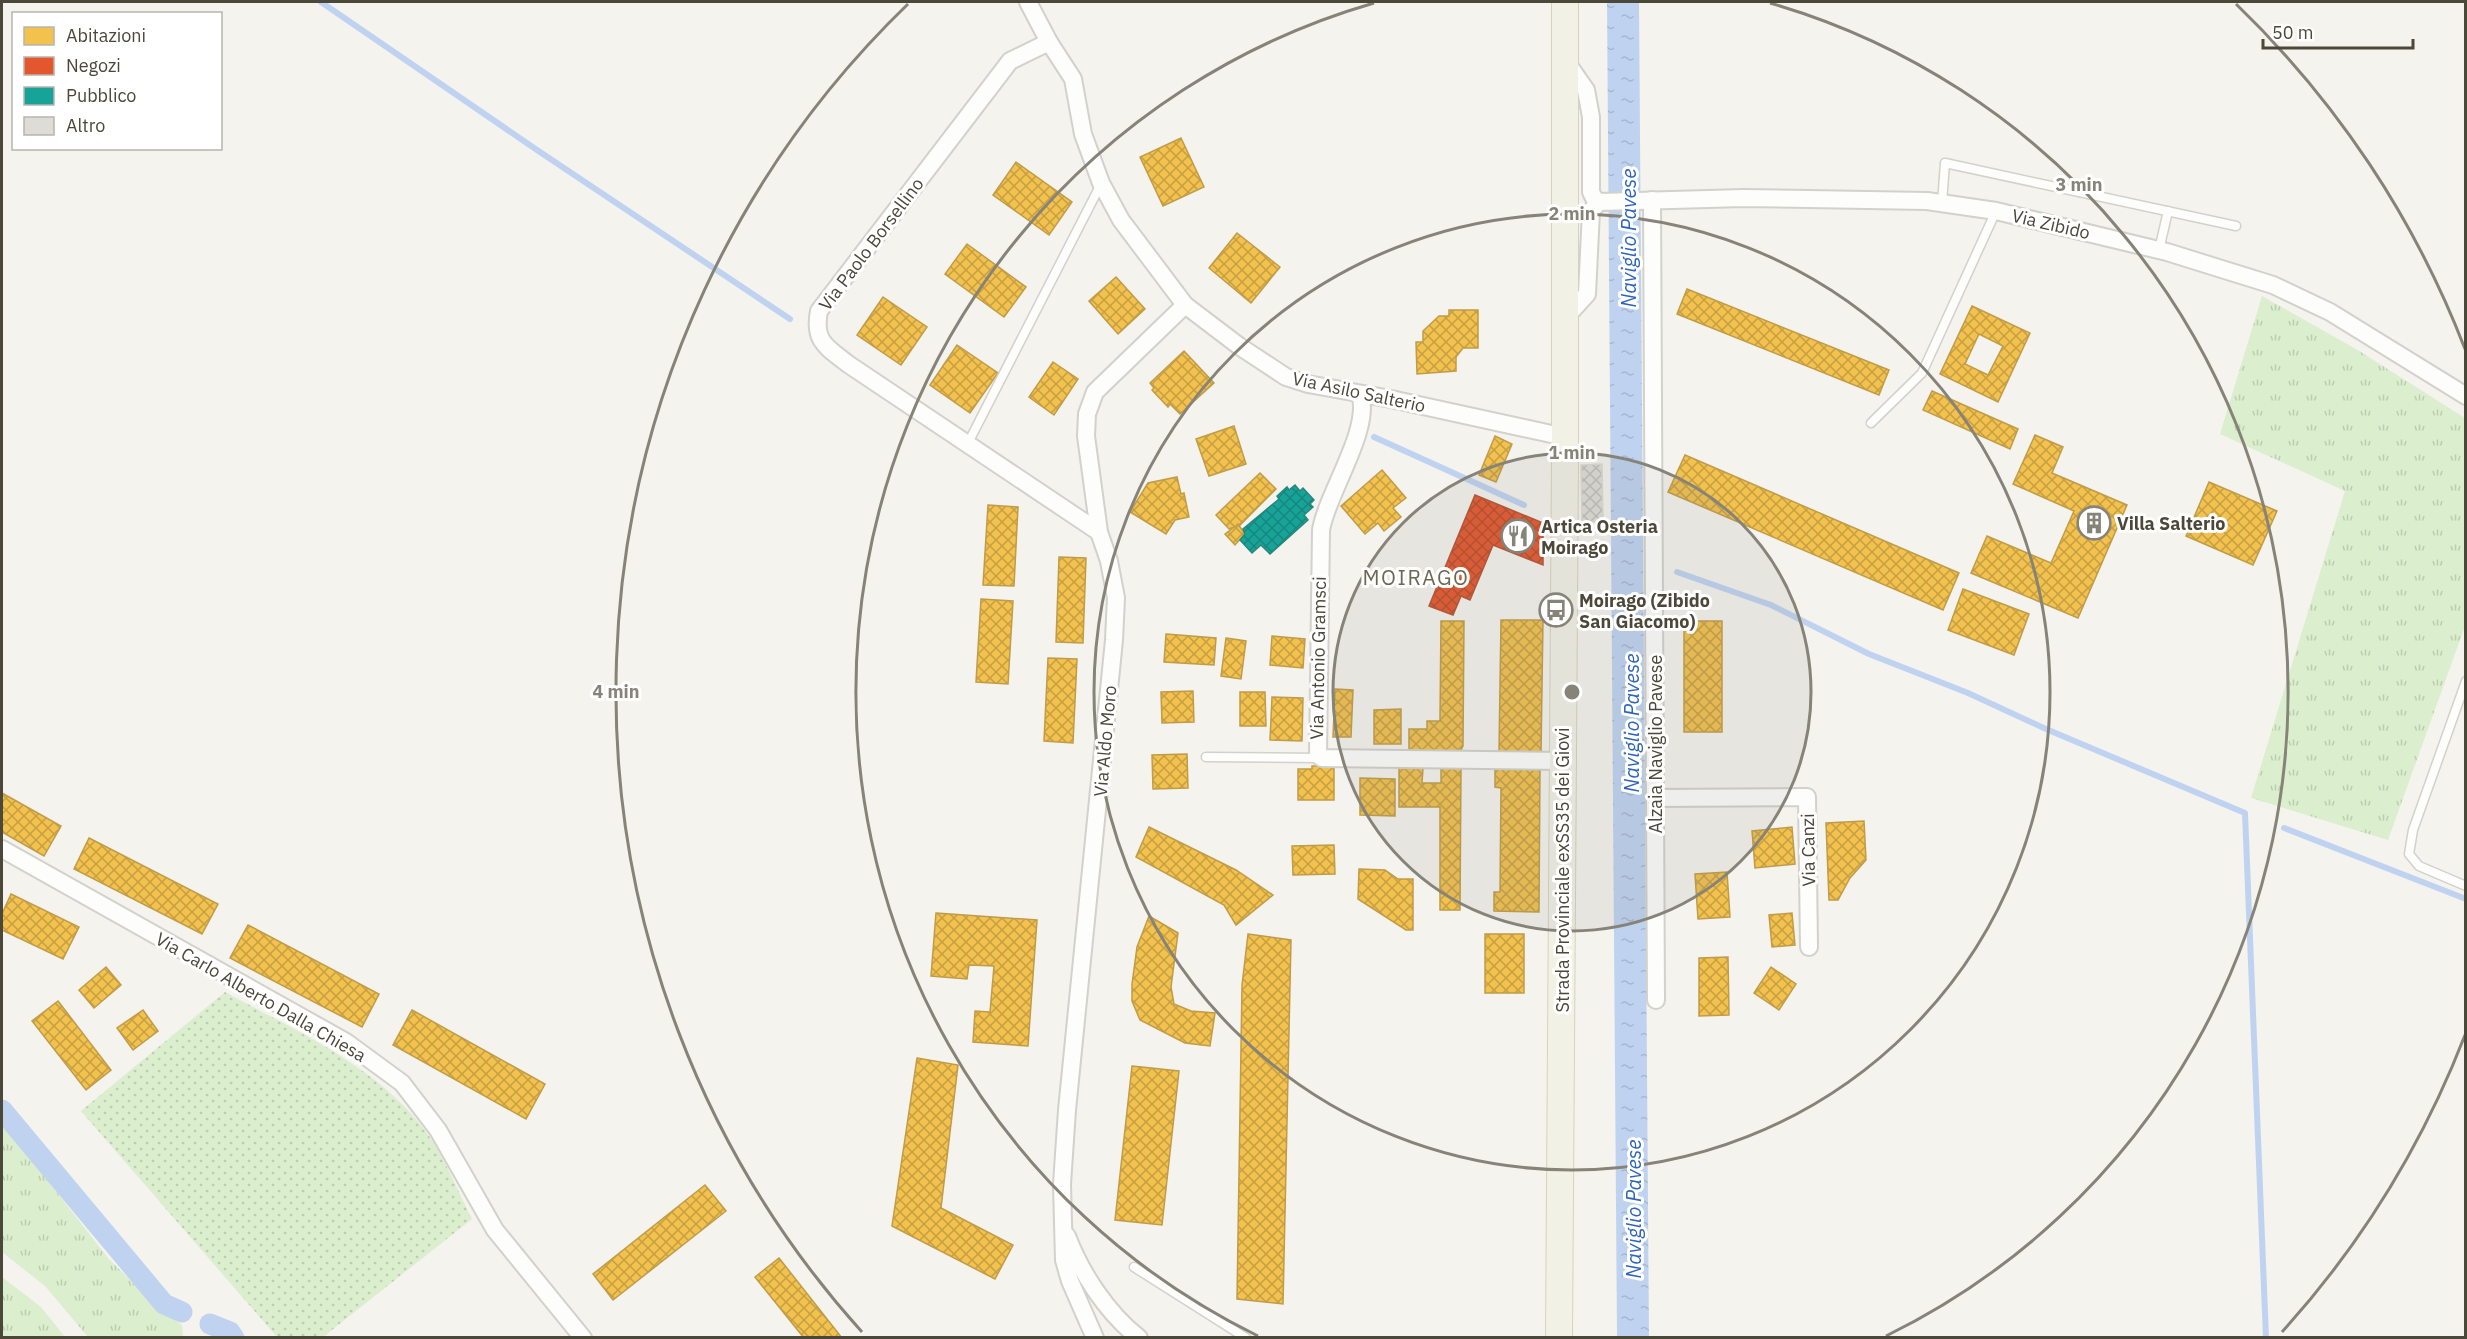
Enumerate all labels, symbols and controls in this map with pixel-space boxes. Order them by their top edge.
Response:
legend [12,12,222,150]
scale bar [2263,12,2413,50]
text: 50 m [2272,21,2314,44]
text: Abitazioni [66,24,146,47]
text: Negozi [66,54,121,77]
text: Pubblico [66,84,136,107]
text: Altro [66,114,105,137]
water label: Naviglio Pavese [1615,169,1642,307]
street label: Via Paolo Borsellino [814,173,928,315]
text: 3 min [2055,173,2103,196]
text: 2 min [1548,202,1596,225]
street label: Via Zibido [2010,204,2092,244]
street label: Via Asilo Salterio [1290,367,1428,417]
text: 1 min [1548,441,1596,464]
building icon: Villa Salterio [2076,505,2112,541]
place label: Villa Salterio [2117,512,2225,535]
place label: Artica Osteria Moirago [1541,515,1658,559]
restaurant icon: Artica Osteria Moirago [1500,518,1536,554]
district label: MOIRAGO [1363,563,1469,591]
street label: Via Antonio Gramsci [1305,576,1331,740]
place label: Moirago (Zibido San Giacomo) [1579,589,1710,633]
bus stop icon: Moirago (Zibido San Giacomo) [1538,592,1574,628]
water label: Naviglio Pavese [1618,654,1645,792]
street label: Alzaia Naviglio Pavese [1644,654,1667,833]
text: 4 min [592,680,640,703]
centre of rings [1562,682,1582,702]
street label: Via Aldo Moro [1089,684,1121,798]
street label: Strada Provinciale exSS35 dei Giovi [1551,728,1574,1012]
street label: Via Canzi [1796,813,1820,887]
street label: Via Carlo Alberto Dalla Chiesa [152,927,371,1067]
water label: Naviglio Pavese [1620,1140,1647,1278]

